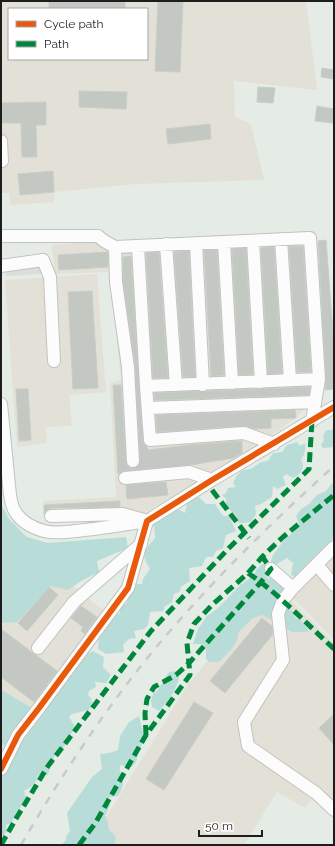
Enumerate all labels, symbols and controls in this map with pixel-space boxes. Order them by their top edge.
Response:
legend [8,8,148,60]
text: Cycle path [44,17,103,31]
text: Path [44,37,69,51]
scale bar [199,812,262,838]
text: 50 m [205,819,233,833]

